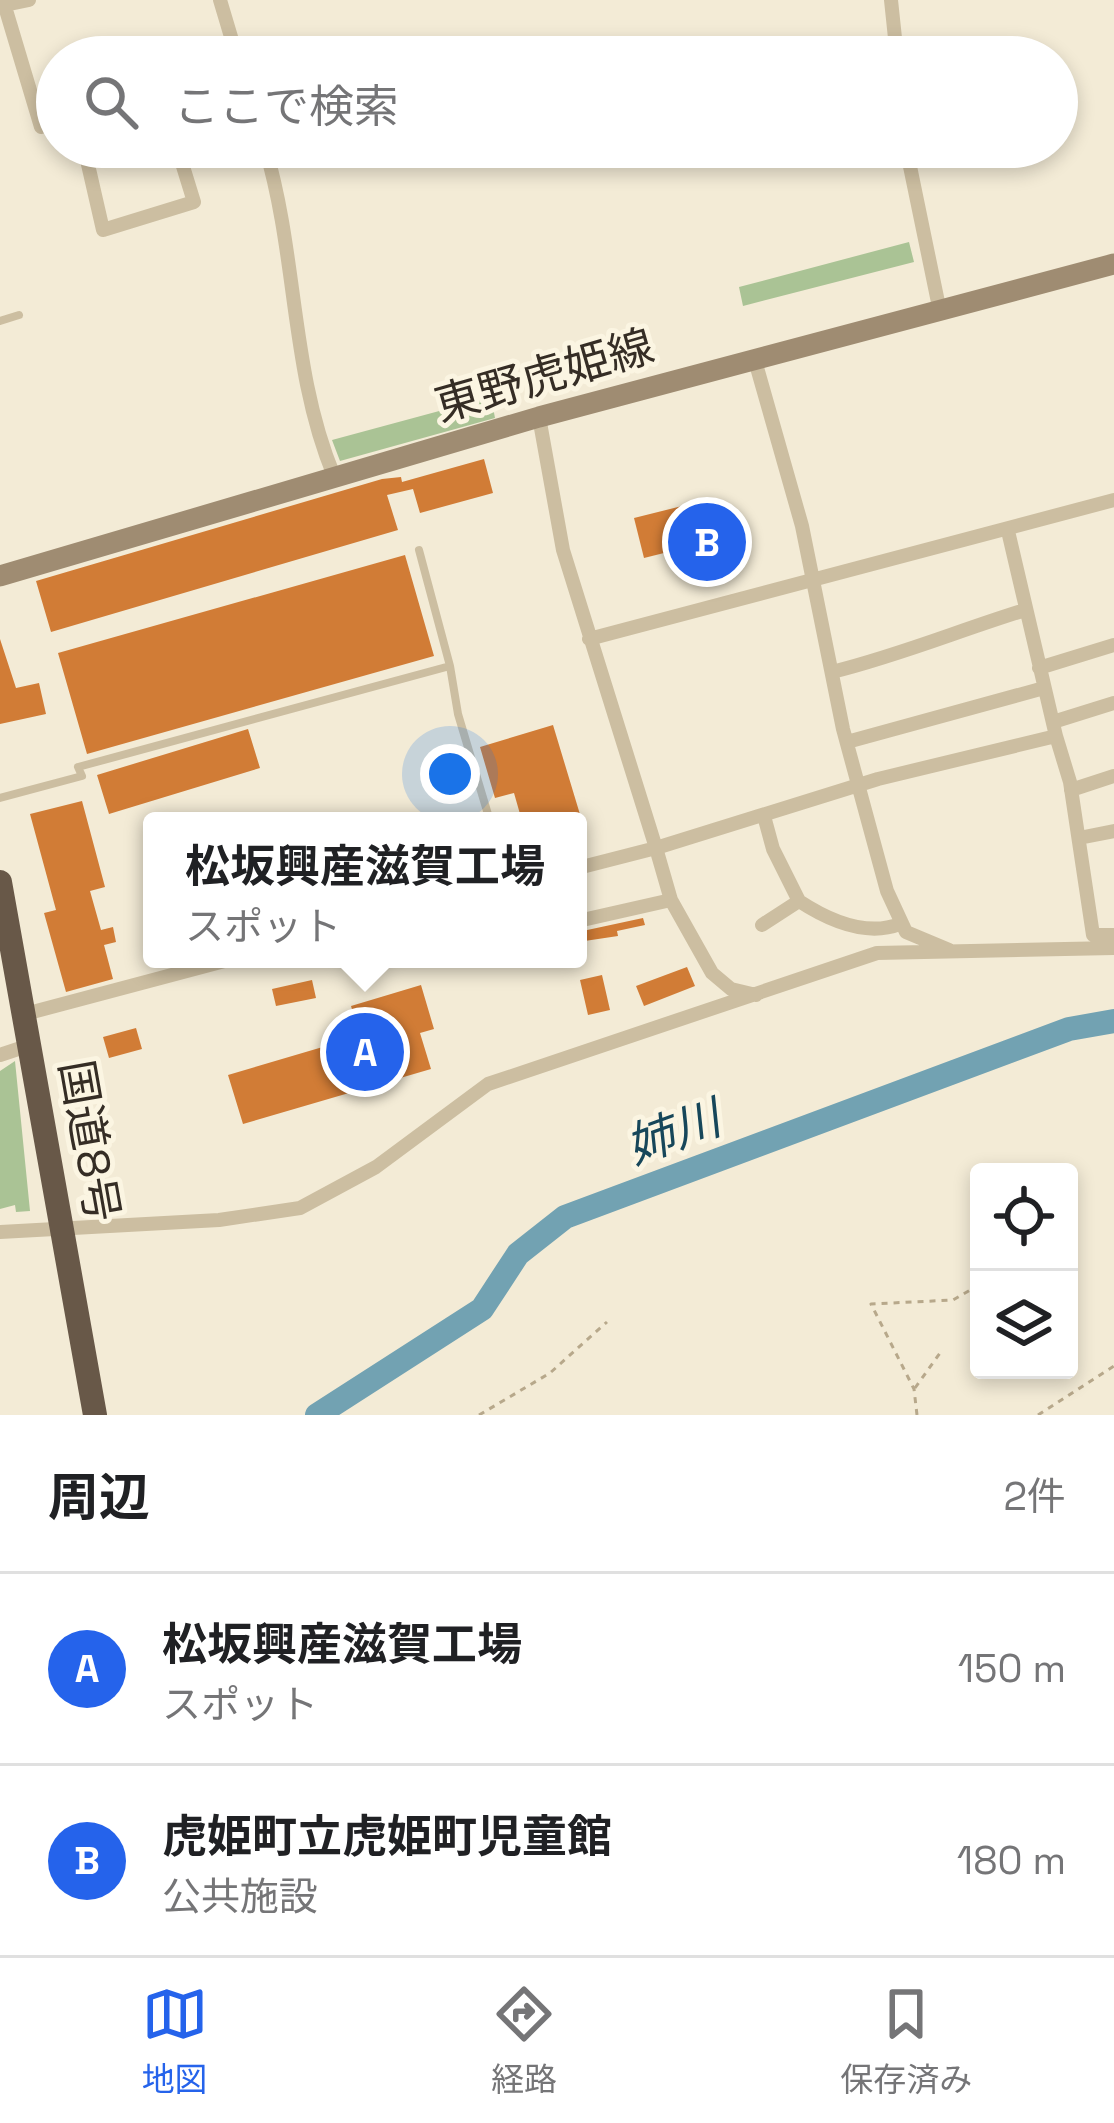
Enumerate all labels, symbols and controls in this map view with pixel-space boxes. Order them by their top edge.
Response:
search box [36,36,1078,168]
icon: search [78,69,144,135]
text: ここで検索 [174,78,399,135]
street label: 東野虎姫線 [428,317,660,434]
pin: B [668,497,746,587]
your location [420,744,480,804]
popup [143,812,587,968]
text: 松坂興産滋賀工場 [185,838,545,895]
text: スポット [185,902,341,951]
pin: A [326,1007,404,1097]
street label: 国道8号 [47,1056,132,1226]
water label: 姉川 [618,1086,733,1178]
map controls [970,1163,1078,1379]
button: locate [970,1163,1078,1271]
button: layers [970,1271,1078,1379]
text: 周辺 [48,1465,150,1530]
text: 2件 [1003,1472,1066,1521]
text: 松坂興産滋賀工場 [162,1616,522,1673]
text: A [75,1644,99,1693]
text: 150 m [958,1644,1066,1693]
text: スポット [162,1680,318,1729]
text: 虎姫町立虎姫町児童館 [162,1808,612,1865]
text: B [74,1836,100,1885]
text: 180 m [957,1836,1066,1885]
text: 公共施設 [162,1872,318,1921]
tab: 地図 [142,1981,208,2101]
tab: 経路 [491,1981,557,2101]
tab: 保存済み [840,1981,972,2101]

